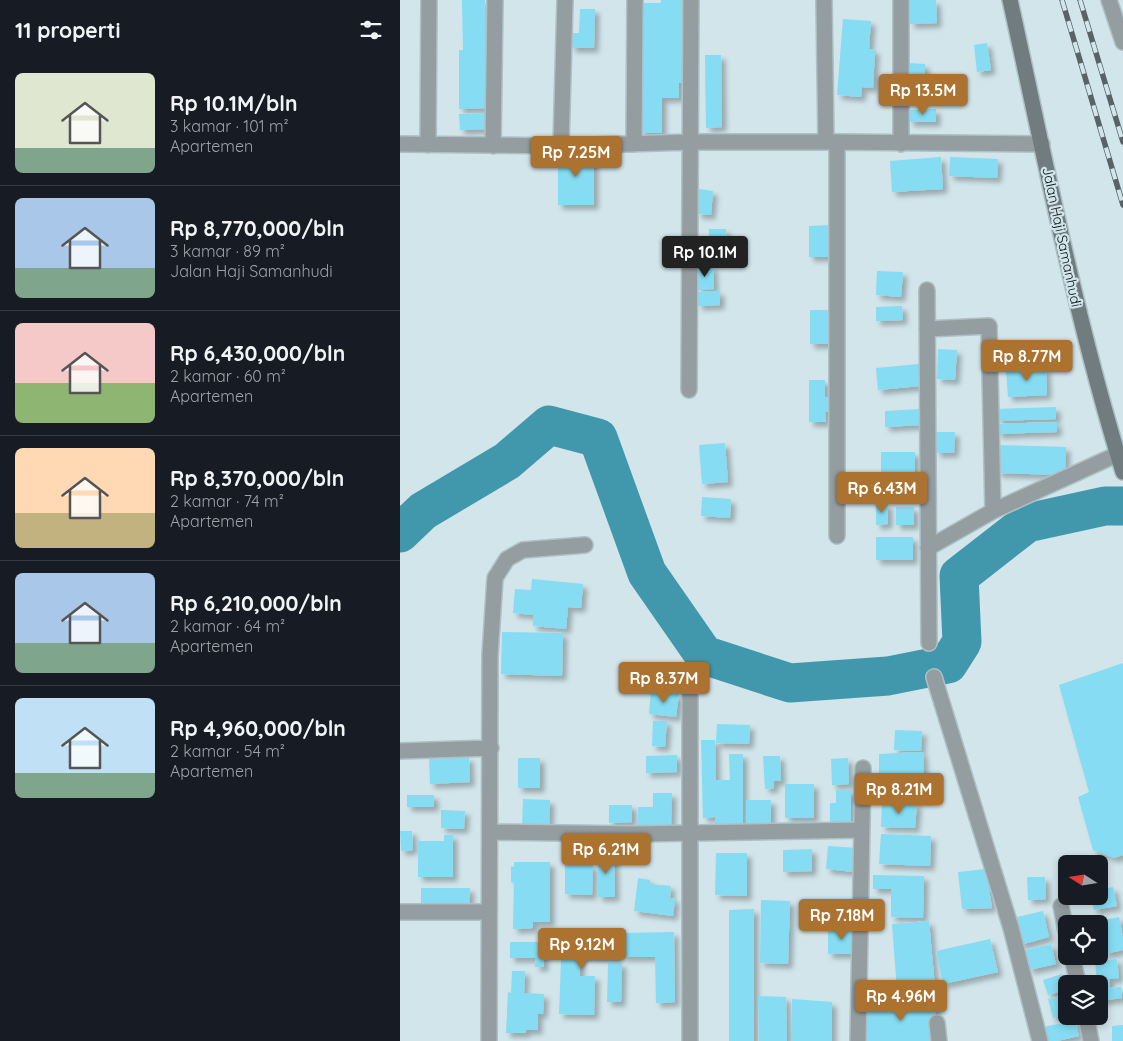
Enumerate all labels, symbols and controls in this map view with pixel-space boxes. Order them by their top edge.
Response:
icon: filters [357,16,385,44]
text: 11 properti [15,17,120,43]
pin: Rp 13.5M [871,74,975,116]
text: Rp 13.5M [890,80,956,100]
text: Rp 10.1M/bln [170,90,297,116]
icon: home [55,93,115,153]
text: 3 kamar · 101 m² [170,116,289,136]
text: Apartemen [170,136,253,156]
pin: Rp 7.25M [524,136,628,178]
text: Rp 7.25M [542,142,610,162]
street label: Jalan Haji Samanhudi [1038,165,1086,309]
text: Rp 8,770,000/bln [170,215,345,241]
icon: home [55,218,115,278]
pin: Rp 10.1M [653,236,757,278]
text: 3 kamar · 89 m² [170,241,285,261]
text: Rp 10.1M [673,242,737,262]
text: Jalan Haji Samanhudi [170,261,333,281]
text: Rp 6,430,000/bln [170,340,345,366]
pin: Rp 8.77M [975,340,1079,382]
icon: home [55,343,115,403]
text: Rp 8.77M [993,346,1061,366]
text: 2 kamar · 60 m² [170,366,286,386]
text: Apartemen [170,386,253,406]
text: Rp 8,370,000/bln [170,465,344,491]
icon: home [55,468,115,528]
pin: Rp 6.43M [830,472,934,514]
text: Rp 6.43M [848,478,916,498]
text: 2 kamar · 74 m² [170,491,284,511]
text: Apartemen [170,511,253,531]
text: Rp 6,210,000/bln [170,590,342,616]
icon: home [55,593,115,653]
text: 2 kamar · 64 m² [170,616,285,636]
text: Apartemen [170,636,253,656]
pin: Rp 8.37M [612,662,716,704]
text: Rp 8.37M [630,668,698,688]
text: Rp 4,960,000/bln [170,715,346,741]
icon: home [55,718,115,778]
text: 2 kamar · 54 m² [170,741,285,761]
text: Apartemen [170,761,253,781]
pin: Rp 8.21M [847,772,951,815]
text: Rp 8.21M [866,779,932,799]
pin: Rp 6.21M [554,832,658,875]
text: Rp 6.21M [573,839,639,859]
north arrow [1058,855,1108,905]
map controls [1058,855,1108,1025]
pin: Rp 7.18M [790,898,894,941]
text: Rp 7.18M [810,905,874,925]
button: locate [1058,915,1108,965]
pin: Rp 9.12M [530,928,634,970]
text: Rp 9.12M [549,934,615,954]
button: layers [1058,975,1108,1025]
pin: Rp 4.96M [849,980,953,1022]
text: Rp 4.96M [866,986,936,1006]

